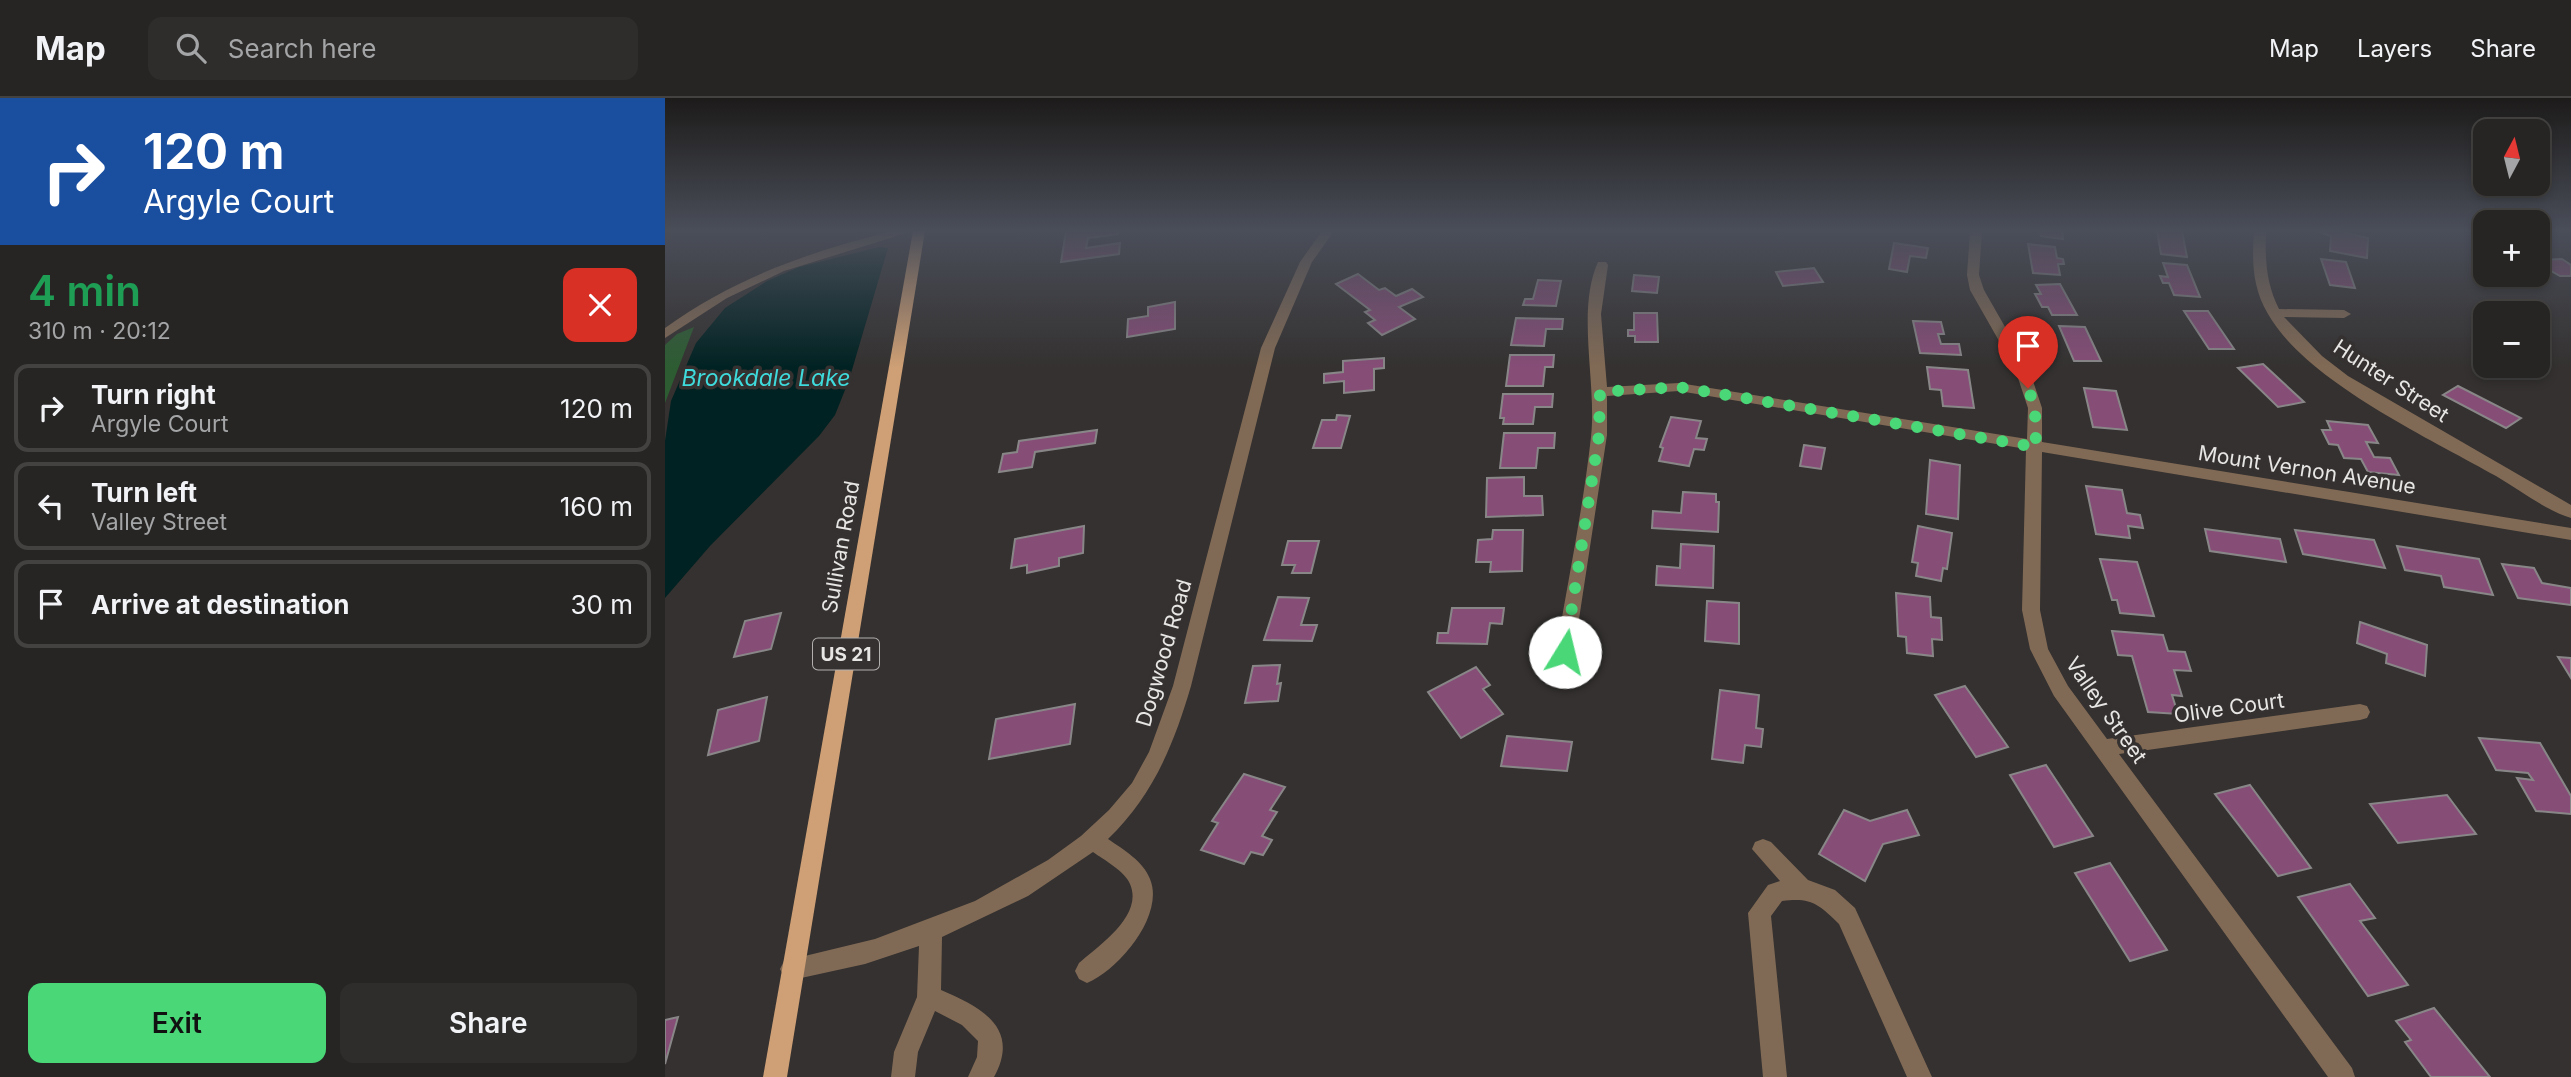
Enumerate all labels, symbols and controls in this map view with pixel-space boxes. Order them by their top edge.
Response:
search box [148,17,638,80]
text: Map [35,28,106,68]
icon: search [172,29,210,67]
text: Search here [228,33,376,64]
text: Map [2269,34,2319,63]
text: Layers [2357,34,2432,63]
text: Share [2470,34,2536,63]
north arrow [2473,119,2550,196]
map controls [2473,119,2550,378]
text: 120 m [143,122,284,181]
icon: right [28,126,119,217]
text: Argyle Court [143,182,334,221]
button: + [2473,210,2550,287]
text: 4 min [28,265,141,316]
button: close [563,268,637,342]
button: − [2473,301,2550,378]
pin [1998,316,2058,388]
text: 310 m · 20:12 [28,317,171,345]
icon: arrive [2009,327,2047,365]
street label: Hunter Street [2329,334,2454,427]
water label: Brookdale Lake [681,364,851,392]
text: Turn right [91,379,216,410]
icon: right [32,389,70,427]
text: 120 m [560,393,633,424]
text: Argyle Court [91,410,228,438]
street label: Mount Vernon Avenue [2196,440,2418,499]
text: Turn left [91,477,197,508]
street label: Sullivan Road [817,479,864,615]
icon: left [32,487,70,525]
text: 160 m [560,491,633,522]
text: Valley Street [91,508,227,536]
street label: Dogwood Road [1131,576,1196,729]
icon: arrive [32,585,70,623]
text: Arrive at destination [91,589,350,620]
text: 30 m [570,589,633,620]
position arrow [1528,615,1602,689]
road number: US 21 [813,638,879,670]
street label: Valley Street [2061,652,2152,768]
street label: Olive Court [2172,687,2286,728]
button: Exit [28,983,326,1063]
button: Share [340,983,637,1063]

